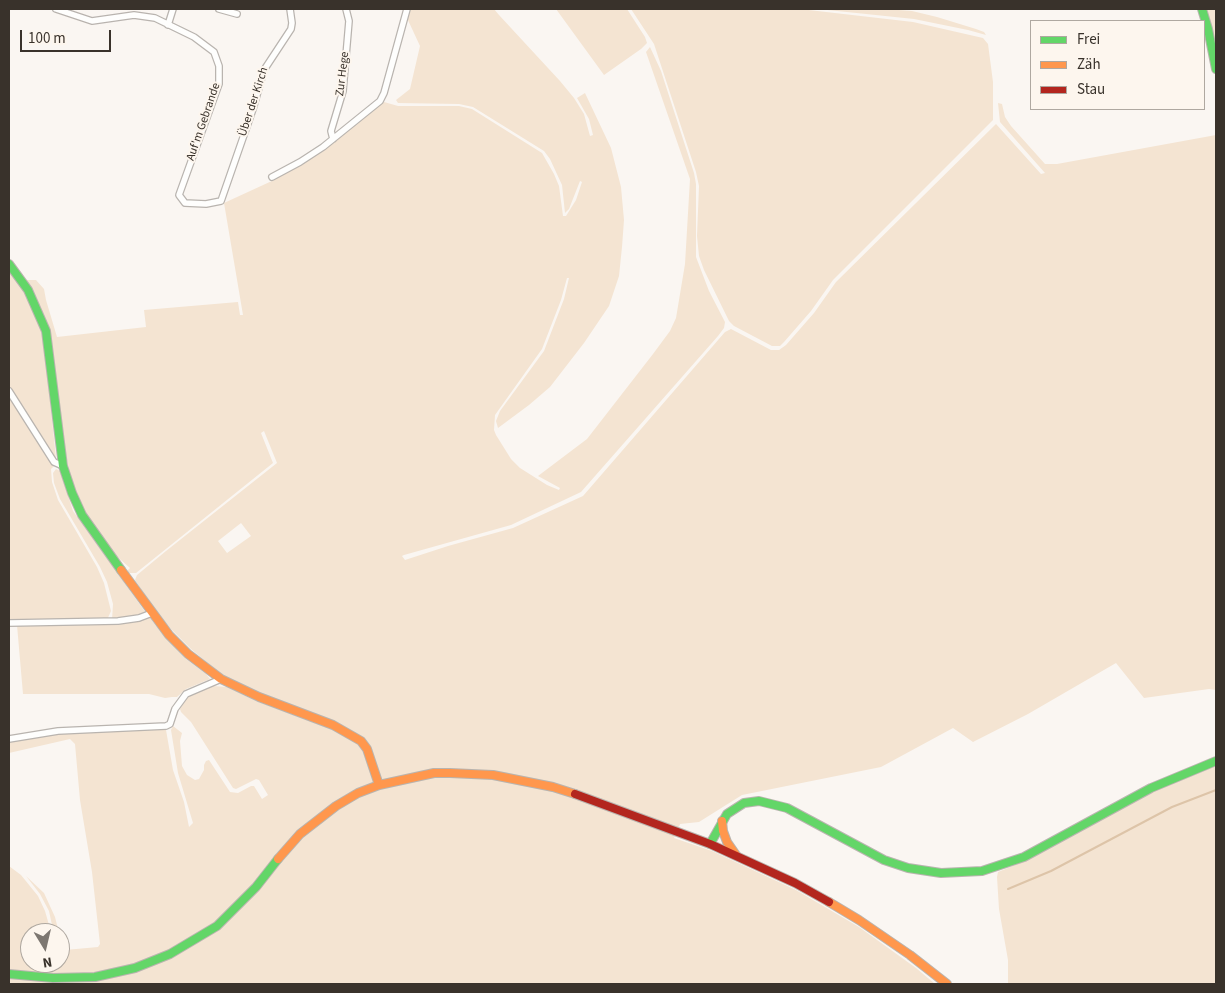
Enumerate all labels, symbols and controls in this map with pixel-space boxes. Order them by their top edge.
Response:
scale bar [22,20,114,52]
legend [1030,20,1205,110]
text: 100 m [28,28,66,49]
text: Frei [1077,29,1100,50]
street label: Zur Hege [333,51,353,97]
text: Zäh [1077,54,1101,75]
street label: Über der Kirch [236,66,272,138]
text: Stau [1077,79,1105,100]
street label: Auf'm Gebrande [184,81,224,163]
north arrow [20,923,70,973]
text: N [41,951,53,972]

